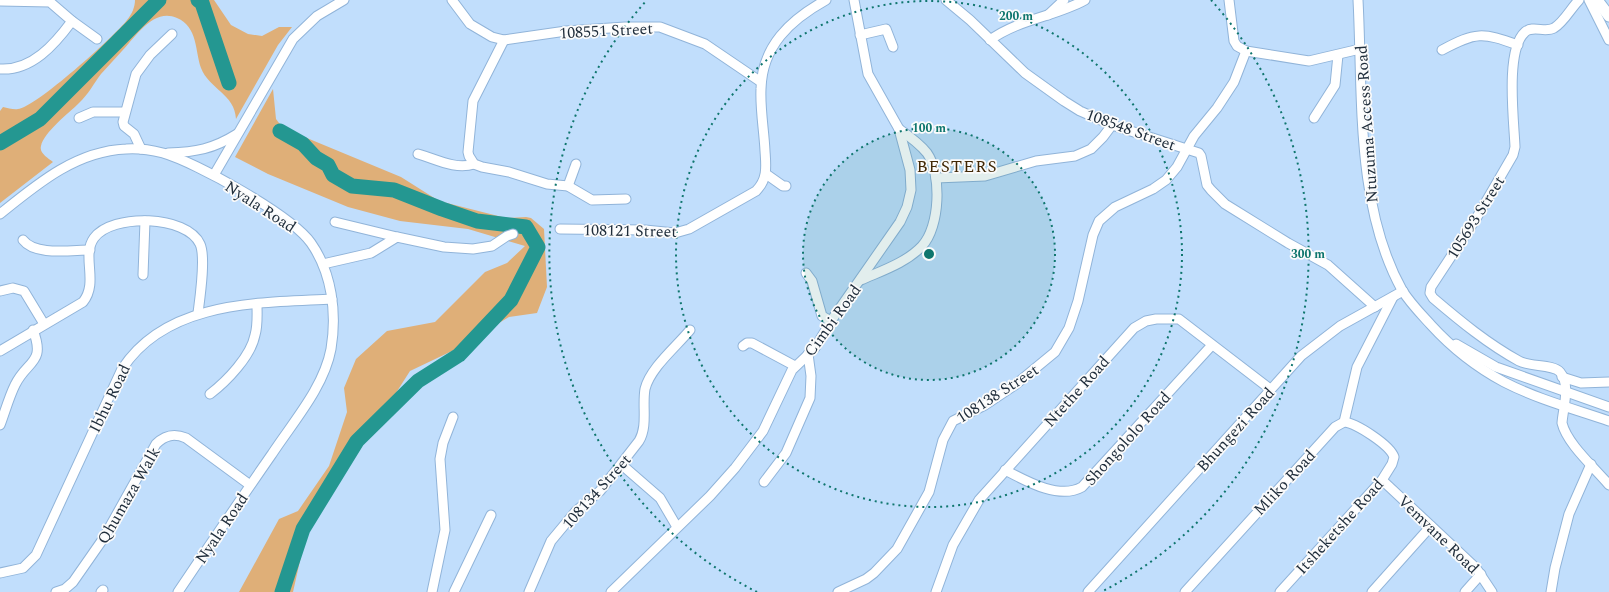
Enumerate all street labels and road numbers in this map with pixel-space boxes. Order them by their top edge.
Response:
street label: 108551 Street [558,17,654,45]
street label: Ntuzuma Access Road [1350,44,1384,204]
street label: 108548 Street [1082,103,1179,157]
street label: 105693 Street [1441,171,1511,264]
street label: Nyala Road [220,175,301,239]
street label: 108121 Street [583,218,678,244]
street label: Cimbi Road [798,279,867,362]
street label: Ntethe Road [1038,351,1115,433]
street label: 108138 Street [952,358,1044,429]
street label: Ibhu Road [83,360,137,437]
street label: Bhungezi Road [1191,382,1280,477]
street label: Shongololo Road [1079,386,1177,491]
street label: Qhumaza Walk [91,442,166,549]
street label: Mliko Road [1248,444,1322,521]
street label: 108134 Street [556,448,637,535]
street label: Itsheketshe Road [1290,473,1389,580]
street label: Nyala Road [189,488,254,569]
street label: Vemvane Road [1392,490,1484,580]

